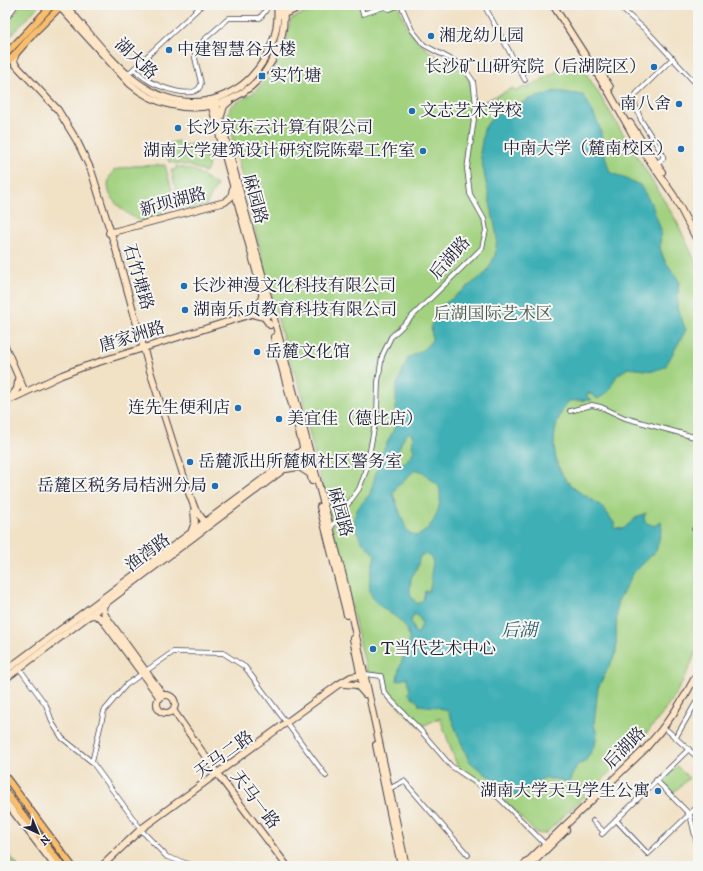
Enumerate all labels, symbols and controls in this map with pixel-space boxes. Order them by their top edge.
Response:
place label: 湘龙幼儿园 [439,25,524,47]
marker: 湘龙幼儿园 [426,31,436,41]
street label: 湖大路 [110,34,162,84]
place label: 中建智慧谷大楼 [177,39,296,61]
marker: 中建智慧谷大楼 [164,45,174,55]
place label: 长沙矿山研究院（后湖院区） [425,56,646,78]
marker: 长沙矿山研究院（后湖院区） [649,62,659,72]
place label: 实竹塘 [270,65,321,87]
marker: 实竹塘 [257,71,267,81]
place label: 南八舍 [620,93,671,115]
marker: 南八舍 [674,99,684,109]
place label: 文志艺术学校 [420,100,522,122]
marker: 文志艺术学校 [407,106,417,116]
place label: 长沙京东云计算有限公司 [186,117,373,139]
marker: 长沙京东云计算有限公司 [173,123,183,133]
place label: 中南大学（麓南校区） [503,138,673,160]
place label: 湖南大学建筑设计研究院陈翚工作室 [143,140,415,162]
marker: 中南大学（麓南校区） [676,144,686,154]
marker: 湖南大学建筑设计研究院陈翚工作室 [418,146,428,156]
street label: 麻园路 [238,172,272,226]
street label: 新坝湖路 [137,183,209,221]
street label: 后湖路 [425,232,475,284]
street label: 石竹塘路 [118,241,158,313]
place label: 长沙神漫文化科技有限公司 [192,275,396,297]
marker: 长沙神漫文化科技有限公司 [179,281,189,291]
place label: 湖南乐贞教育科技有限公司 [193,299,397,321]
park label: 后湖国际艺术区 [434,303,553,325]
marker: 湖南乐贞教育科技有限公司 [180,305,190,315]
street label: 唐家洲路 [96,317,168,357]
place label: 岳麓文化馆 [265,341,350,363]
marker: 岳麓文化馆 [252,347,262,357]
place label: 连先生便利店 [128,397,230,419]
marker: 连先生便利店 [233,403,243,413]
place label: 美宜佳（德比店） [287,408,423,430]
marker: 美宜佳（德比店） [274,414,284,424]
place label: 岳麓派出所麓枫社区警务室 [198,451,402,473]
marker: 岳麓派出所麓枫社区警务室 [185,457,195,467]
place label: 岳麓区税务局桔洲分局 [37,475,207,497]
marker: 岳麓区税务局桔洲分局 [210,481,220,491]
street label: 麻园路 [323,485,357,539]
street label: 渔湾路 [121,529,175,577]
water label: 后湖 [501,620,540,642]
place label: T当代艺术中心 [381,638,496,660]
marker: T当代艺术中心 [368,644,378,654]
street label: 后湖路 [599,722,651,774]
street label: 天马二路 [190,726,258,784]
street label: 天马一路 [226,766,284,834]
place label: 湖南大学天马学生公寓 [480,780,650,802]
marker: 湖南大学天马学生公寓 [653,786,663,796]
north arrow [18,813,58,853]
text: N [36,831,52,848]

